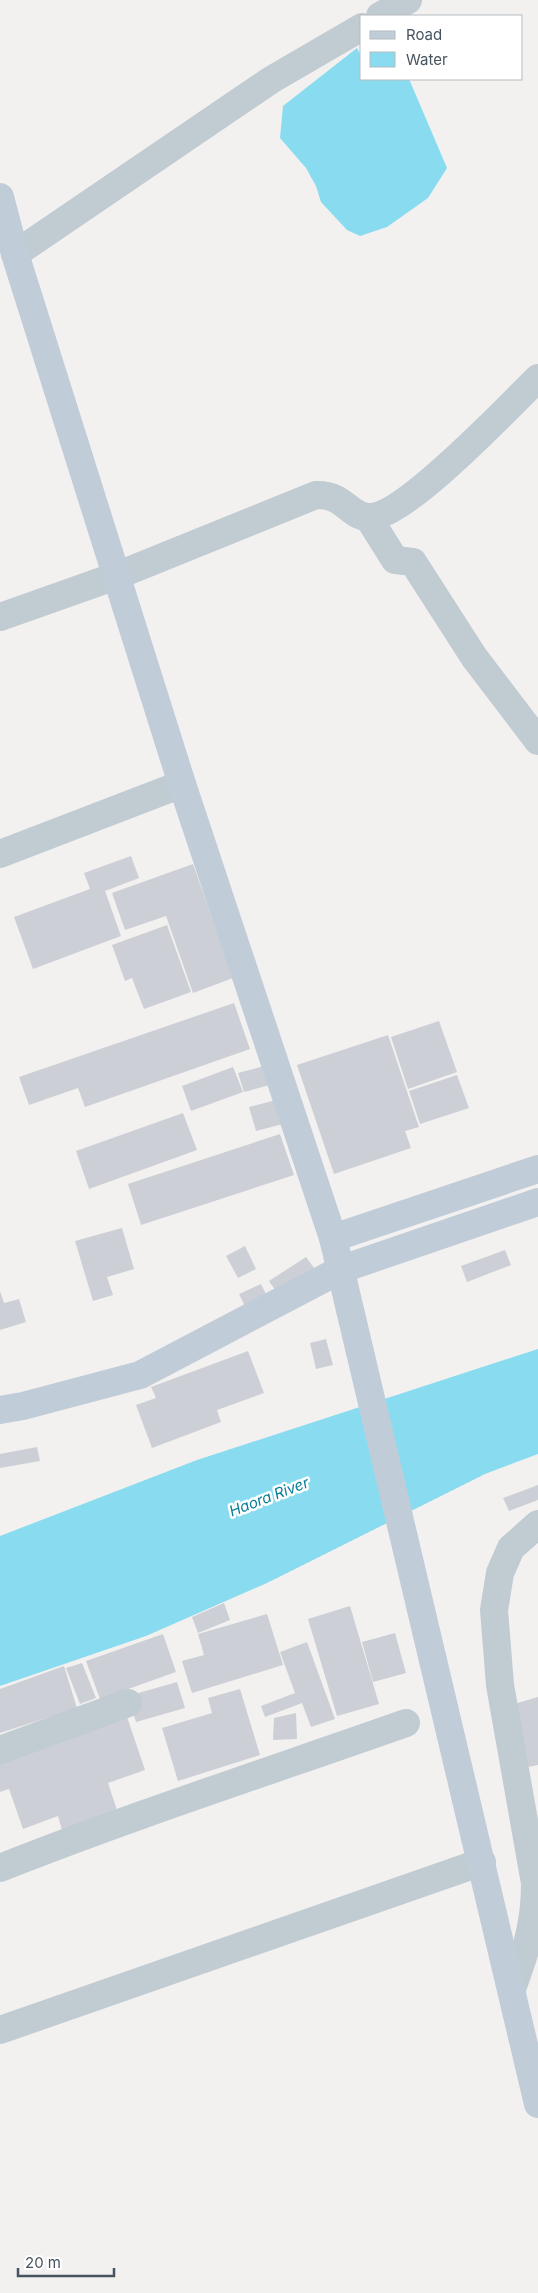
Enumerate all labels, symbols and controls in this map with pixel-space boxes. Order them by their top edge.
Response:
legend [360,15,523,80]
text: Road [406,25,442,44]
text: Water [406,50,448,69]
water label: Haora River [226,1473,312,1520]
scale bar [18,2246,114,2278]
text: 20 m [25,2253,61,2272]

